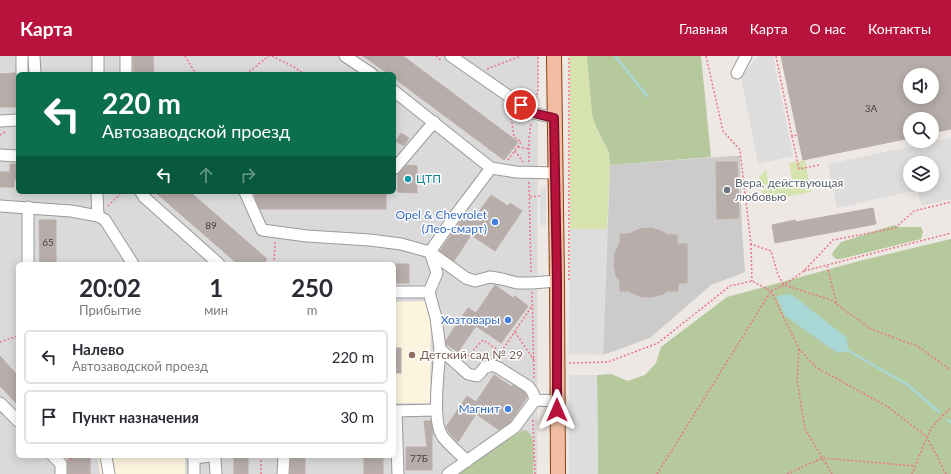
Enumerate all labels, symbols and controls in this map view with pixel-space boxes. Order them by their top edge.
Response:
text: Карта [20,17,73,40]
text: Главная [679,20,728,37]
text: Карта [750,20,788,37]
text: О нас [810,20,846,37]
text: Контакты [868,20,931,37]
map controls [903,68,939,192]
button: sound [903,68,939,104]
text: 220 m [102,86,181,120]
icon: left [36,88,88,140]
pin [504,88,538,122]
icon: arrive [510,94,532,116]
house number: 3А [865,102,878,114]
button: search [903,112,939,148]
text: Автозаводской проезд [102,120,290,142]
button: layers [903,156,939,192]
icon: left [153,164,175,186]
icon: ahead [195,164,217,186]
icon: right [237,164,259,186]
place label: ЦТП [416,171,441,186]
marker: ЦТП [403,174,413,184]
place label: Вера, действующая любовью [735,175,844,204]
marker: Вера, действующая любовью [722,185,732,195]
place label: Opel & Chevrolet (Лео-смарт) [395,207,488,236]
marker: Opel & Chevrolet (Лео-смарт) [490,217,500,227]
house number: 89 [205,219,217,231]
house number: 65 [42,236,54,248]
text: 20:02 [79,273,141,302]
text: 1 [209,273,223,302]
text: 250 [291,273,333,302]
text: Прибытие [79,302,141,318]
text: мин [204,302,228,318]
text: m [307,302,317,318]
place label: Хозтовары [441,312,500,327]
marker: Хозтовары [503,315,513,325]
text: Налево [72,340,124,358]
icon: left [38,346,60,368]
place label: Детский сад № 29 [420,347,523,362]
text: 220 m [332,348,374,366]
marker: Детский сад № 29 [407,350,417,360]
text: Автозаводской проезд [72,358,208,374]
position arrow [536,389,578,431]
place label: Магнит [458,401,500,416]
marker: Магнит [503,404,513,414]
icon: arrive [38,406,60,428]
text: Пункт назначения [72,408,199,426]
text: 30 m [340,408,374,426]
house number: 77Б [410,452,428,464]

